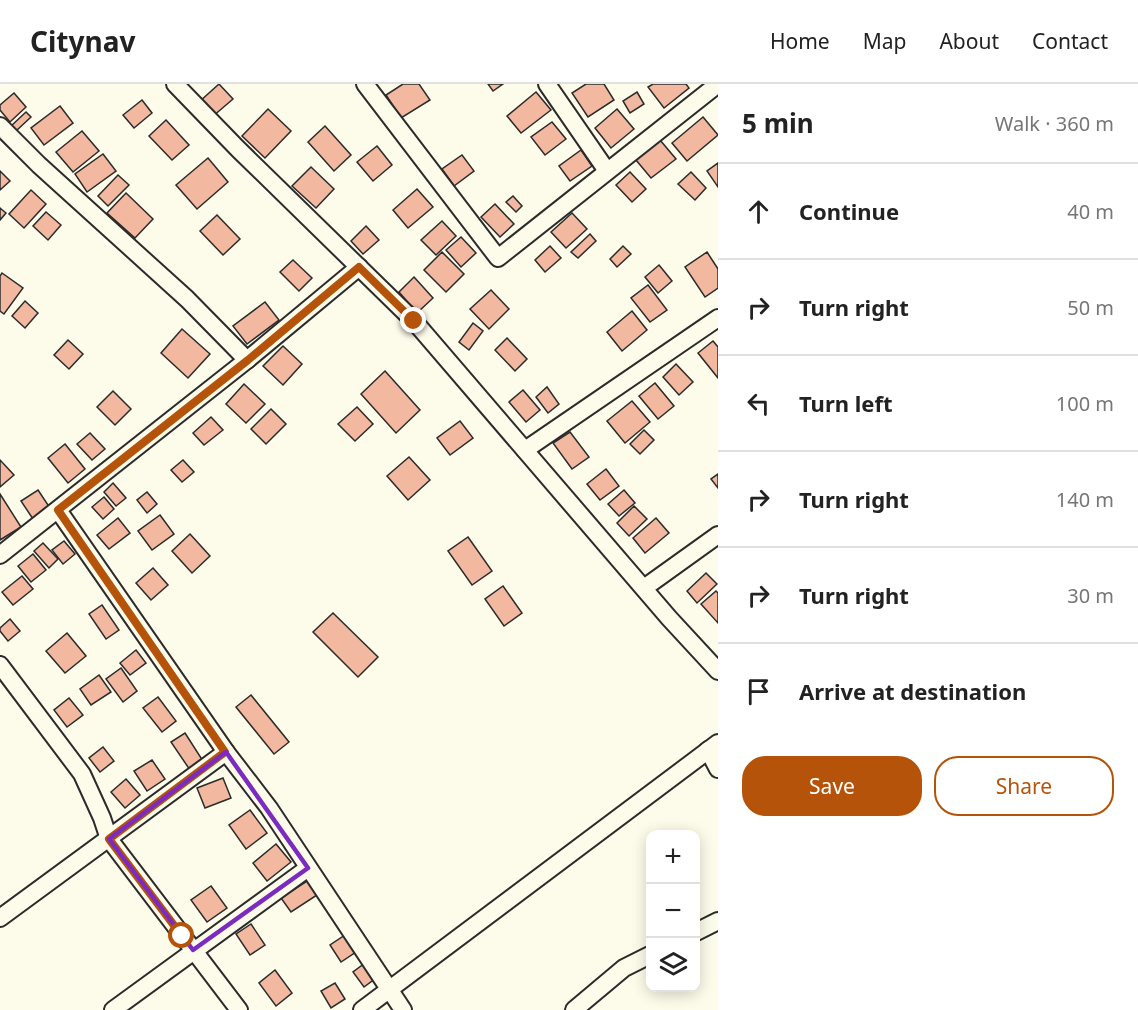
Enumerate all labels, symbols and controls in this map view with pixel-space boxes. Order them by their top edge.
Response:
text: Citynav [30,22,135,60]
text: Home [770,27,830,55]
text: Map [863,27,906,55]
text: About [939,27,999,55]
text: Contact [1032,27,1108,55]
text: 5 min [742,105,814,141]
text: Walk · 360 m [995,110,1114,137]
icon: ahead [742,195,775,228]
text: Continue [799,196,899,226]
text: 40 m [1067,198,1114,225]
icon: right [742,291,775,324]
text: Turn right [799,292,909,322]
text: 50 m [1067,294,1114,321]
route end [400,307,426,333]
icon: left [742,387,775,420]
text: Turn left [799,388,893,418]
text: 100 m [1056,390,1114,417]
icon: right [742,483,775,516]
text: Turn right [799,484,909,514]
text: 140 m [1056,486,1114,513]
icon: right [742,579,775,612]
text: Turn right [799,580,909,610]
text: 30 m [1067,582,1114,609]
icon: arrive [742,675,775,708]
text: Arrive at destination [799,676,1026,706]
button: Save [742,756,922,816]
button: Share [934,756,1114,816]
map controls [646,830,700,992]
button: + [646,830,700,884]
button: − [646,884,700,938]
route start [168,922,194,948]
button: layers [646,938,700,992]

